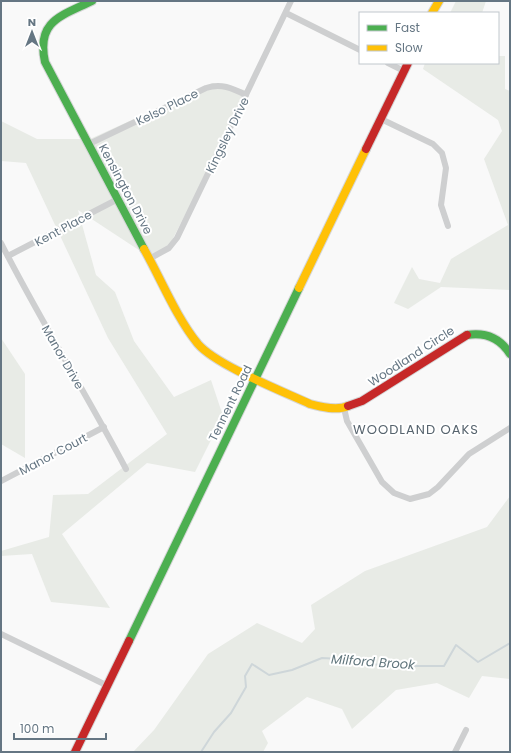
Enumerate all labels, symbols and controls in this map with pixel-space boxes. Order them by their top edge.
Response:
north arrow [12,12,52,52]
legend [359,12,499,64]
text: N [28,14,36,30]
text: Fast [395,19,420,36]
text: Slow [395,39,423,56]
street label: Kelso Place [133,85,201,129]
street label: Kingsley Drive [201,94,253,176]
street label: Kensington Drive [95,141,157,237]
street label: Kent Place [31,206,95,250]
street label: Manor Drive [38,322,88,392]
street label: Woodland Circle [365,322,457,390]
street label: Tennent Road [204,362,256,444]
district label: WOODLAND OAKS [353,420,479,439]
street label: Manor Court [16,429,90,479]
water label: Milford Brook [331,650,417,674]
scale bar [14,715,106,741]
text: 100 m [20,720,54,737]

